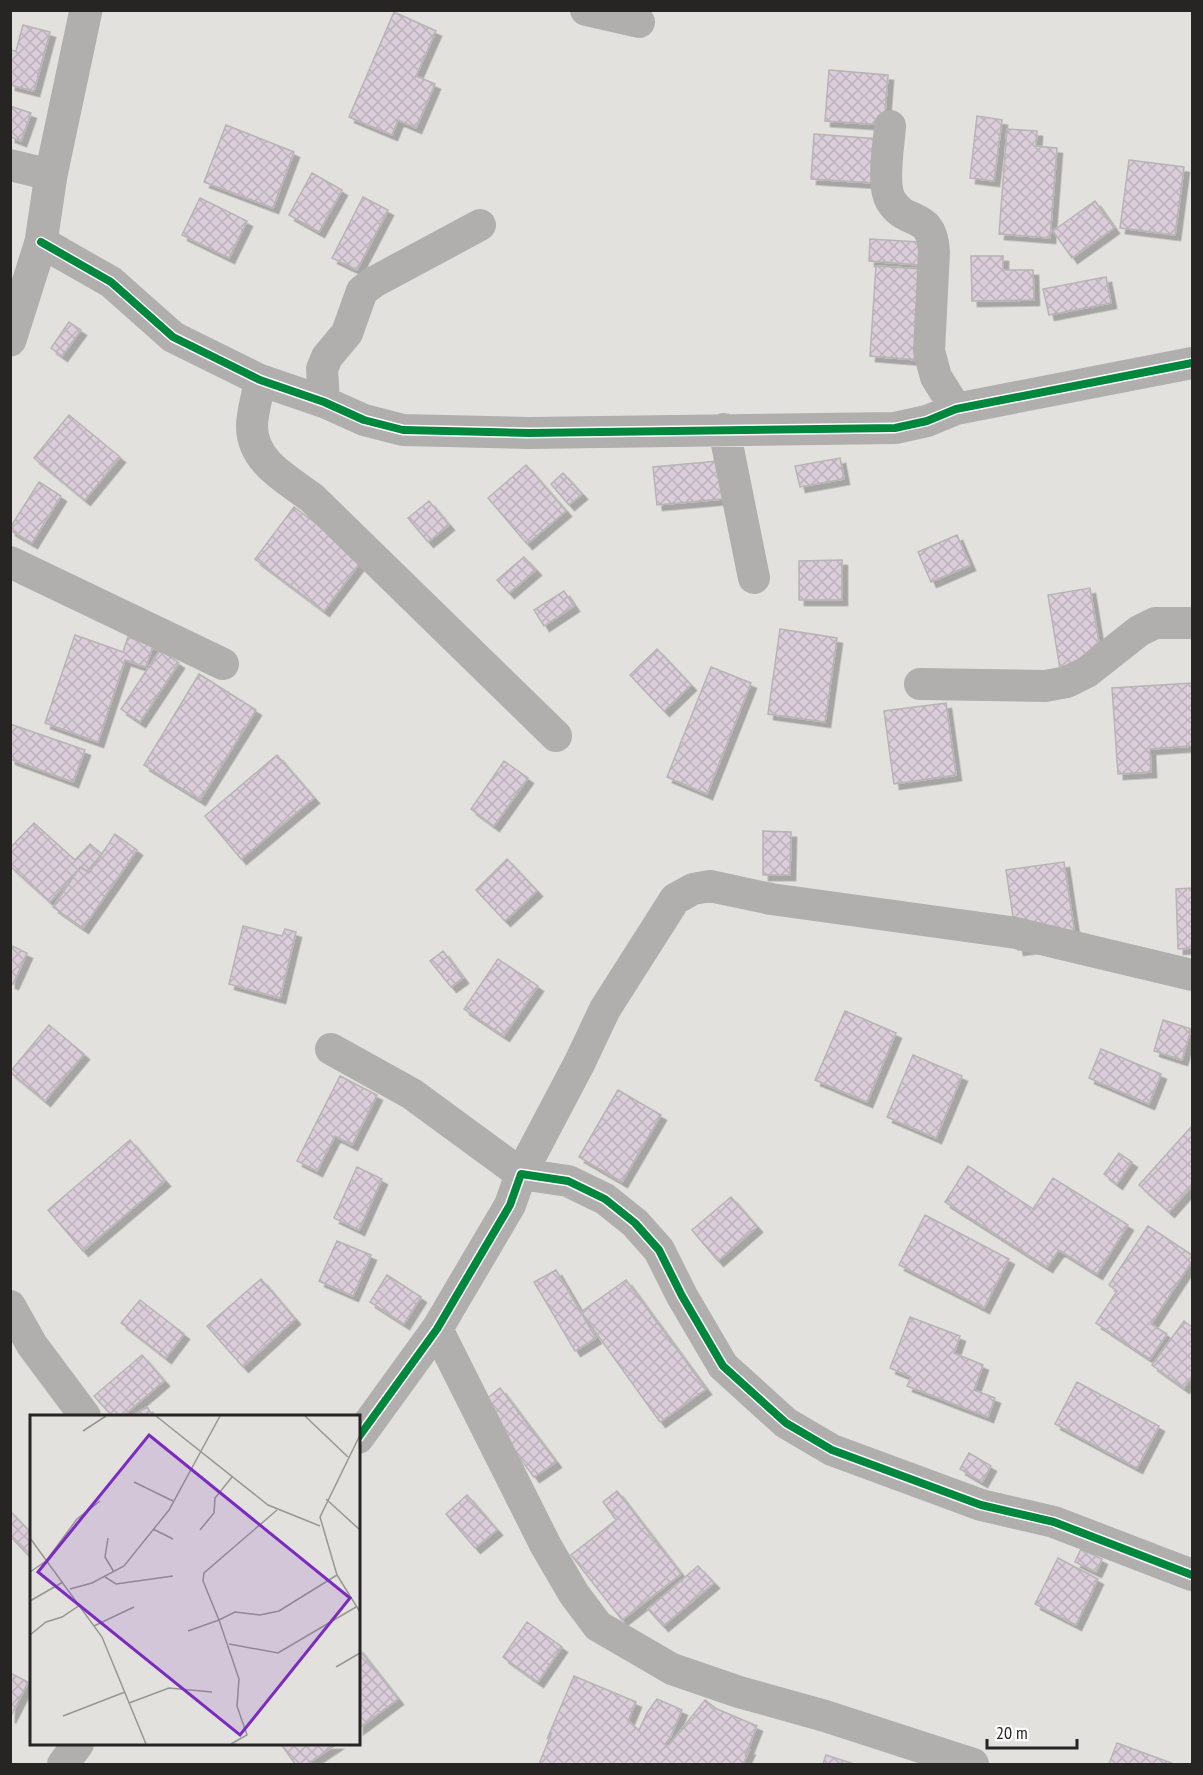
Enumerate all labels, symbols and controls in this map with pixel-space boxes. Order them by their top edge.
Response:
inset map [30,1415,360,1745]
scale bar [987,1712,1077,1750]
text: 20 m [996,1721,1028,1744]

